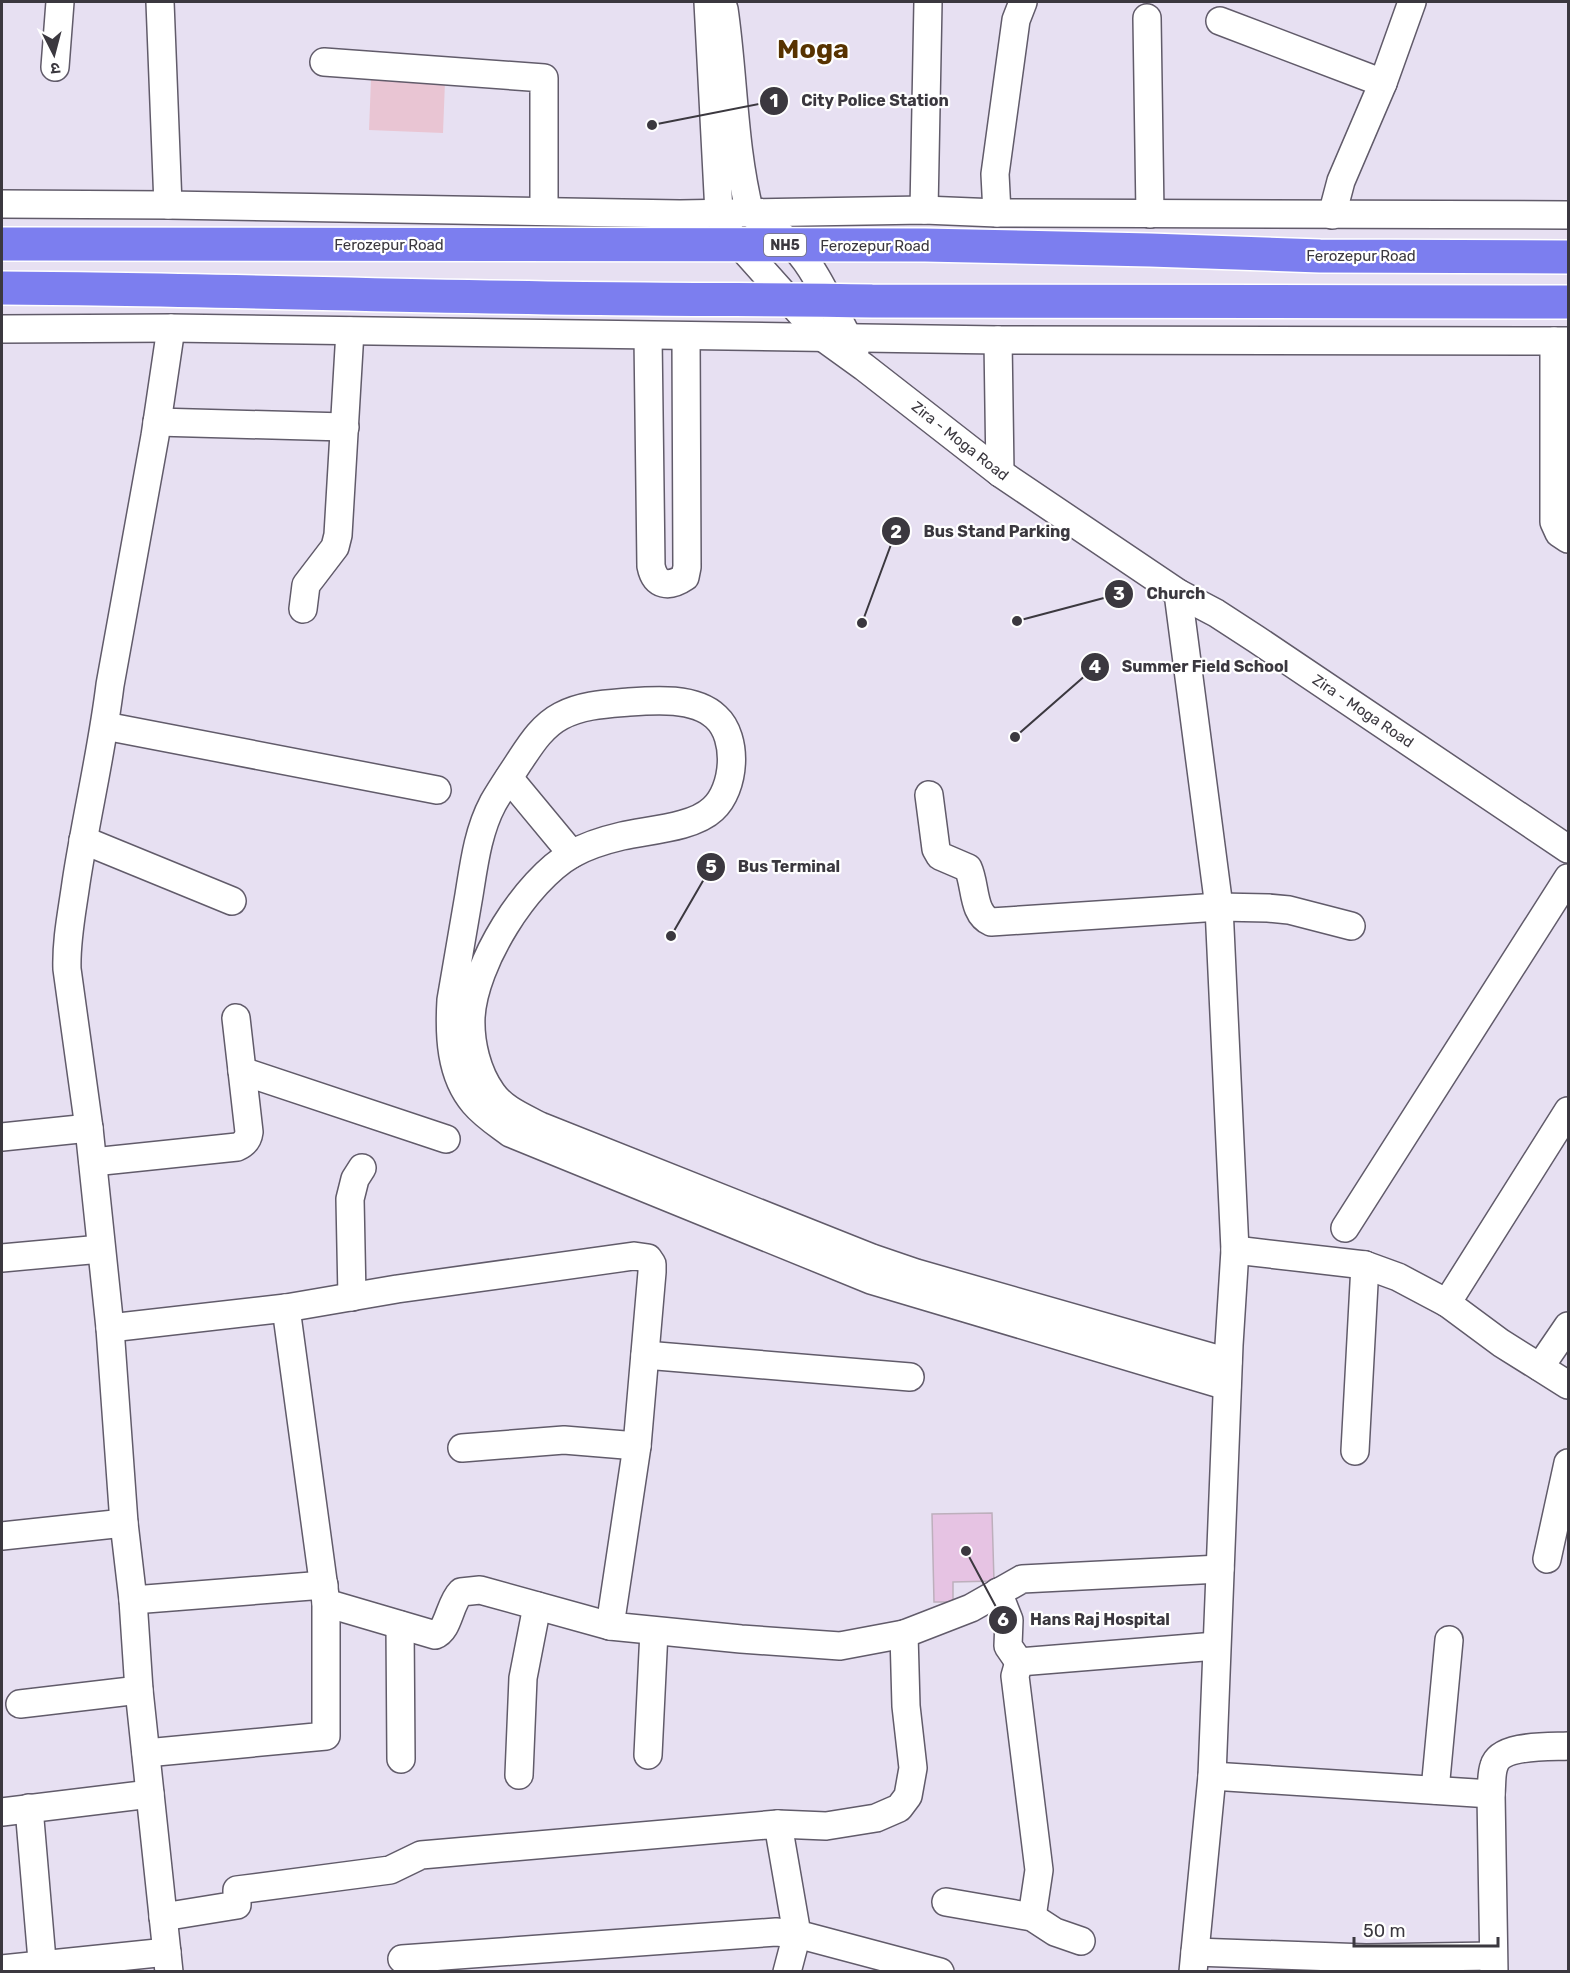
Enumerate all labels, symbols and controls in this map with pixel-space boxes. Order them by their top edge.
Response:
north arrow [24,24,84,84]
district label: Moga [777,33,849,65]
text: उ [49,58,61,78]
callout: City Police Station [759,84,961,118]
text: 1 [770,90,778,112]
text: City Police Station [801,91,949,110]
road number: NH5 [764,234,806,256]
street label: Ferozepur Road [334,236,444,254]
street label: Ferozepur Road [820,237,930,255]
street label: Ferozepur Road [1306,247,1416,265]
street label: Zira - Moga Road [908,398,1012,484]
callout: Bus Stand Parking [881,514,1082,548]
text: 2 [890,521,902,543]
text: Bus Stand Parking [924,522,1070,541]
callout: Church [1104,577,1217,611]
text: 3 [1113,583,1125,605]
text: Church [1147,584,1205,603]
callout: Summer Field School [1080,650,1301,684]
text: 4 [1089,656,1101,678]
text: Summer Field School [1122,657,1288,676]
street label: Zira - Moga Road [1309,671,1417,751]
callout: Bus Terminal [696,850,853,884]
text: 5 [705,856,717,878]
text: Bus Terminal [738,857,840,876]
callout: Hans Raj Hospital [988,1603,1182,1637]
text: 6 [997,1609,1009,1631]
text: Hans Raj Hospital [1030,1610,1170,1629]
scale bar [1354,1910,1498,1948]
text: 50 m [1363,1920,1406,1942]

